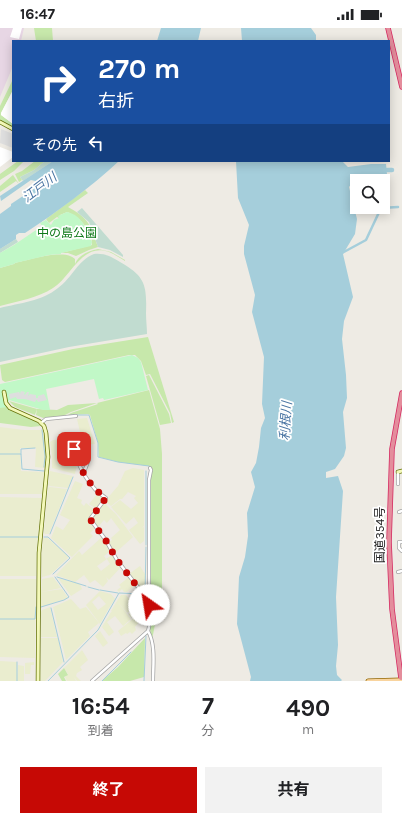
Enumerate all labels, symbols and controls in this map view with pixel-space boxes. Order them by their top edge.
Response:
text: 16:47 [20,5,55,23]
text: 270 m [98,52,180,85]
icon: right [32,56,84,108]
text: 右折 [98,90,134,112]
icon: left [85,132,107,154]
text: その先 [32,136,77,154]
water label: 江戸川 [19,168,61,205]
map controls [350,174,390,214]
button: search [350,174,390,214]
park label: 中の島公園 [37,226,97,240]
water label: 利根川 [277,399,294,441]
pin [57,432,91,466]
icon: arrive [63,438,85,460]
street label: 国道354号 [373,507,387,563]
position arrow [128,584,170,626]
text: 16:54 [72,692,130,720]
text: 7 [202,692,214,720]
text: 490 [286,694,330,722]
text: m [302,722,314,737]
text: 到着 [88,723,114,738]
text: 分 [201,723,214,738]
button: 終了 [20,767,197,813]
button: 共有 [205,767,382,813]

